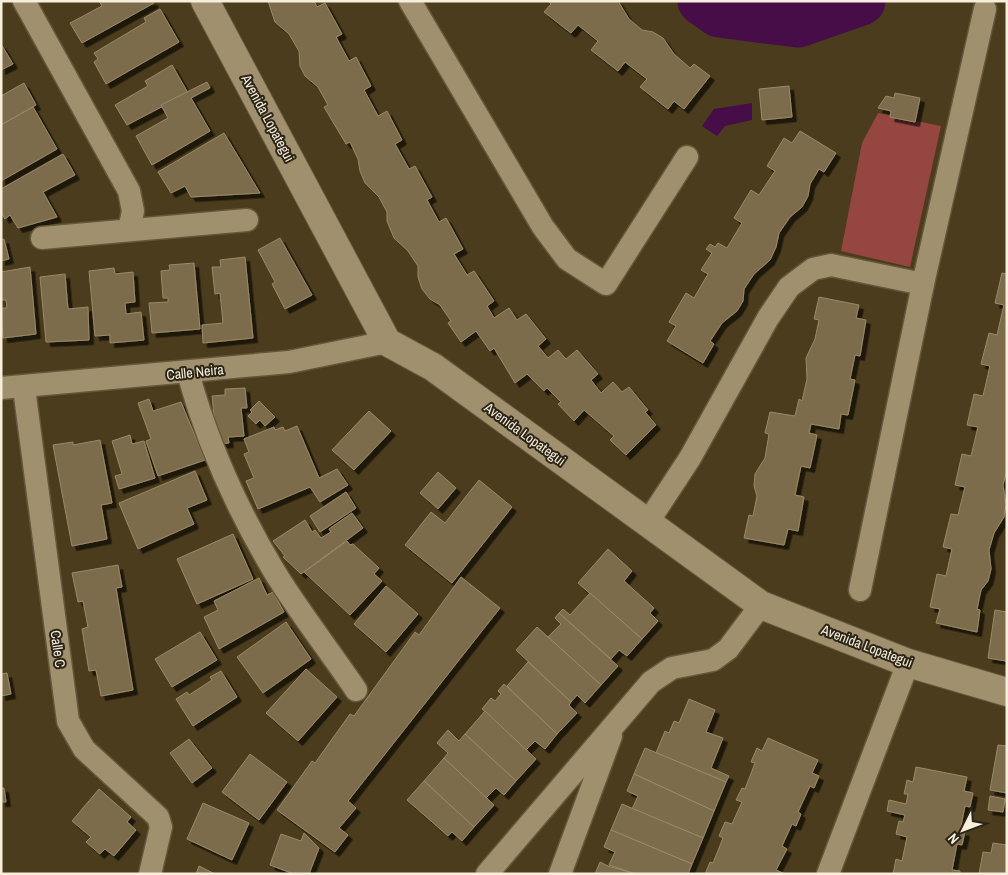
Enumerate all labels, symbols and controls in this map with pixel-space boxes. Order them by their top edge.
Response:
street label: Avenida Lopategui [237,70,299,165]
street label: Calle Neira [166,360,225,384]
street label: Avenida Lopategui [480,398,569,470]
street label: Avenida Lopategui [818,620,915,672]
street label: Calle C [46,629,70,669]
north arrow [938,805,988,855]
text: N [944,830,963,848]

